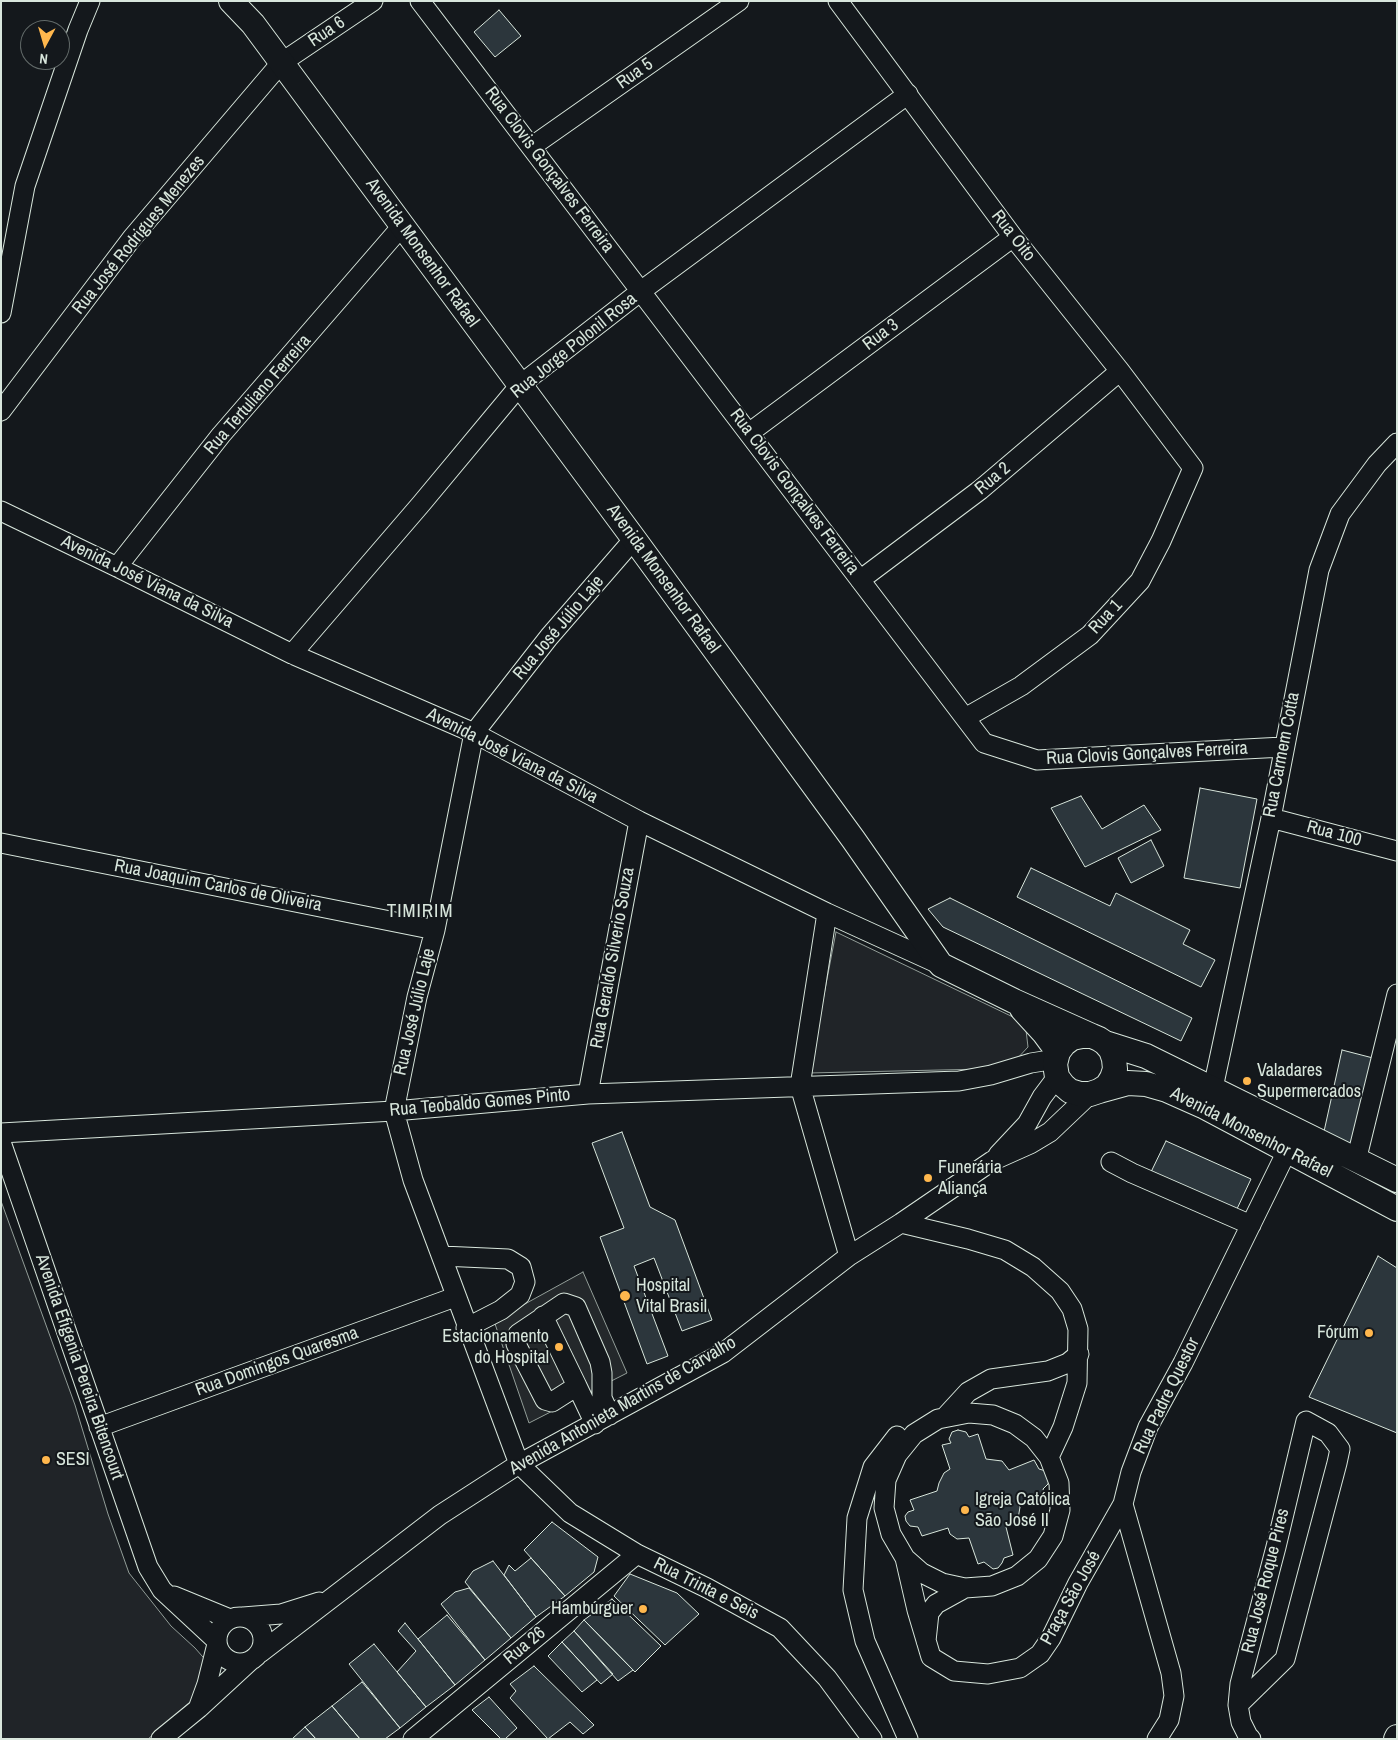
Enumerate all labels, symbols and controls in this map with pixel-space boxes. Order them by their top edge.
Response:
street label: Rua 6 [305,12,349,52]
north arrow [20,20,70,70]
text: N [38,50,49,68]
street label: Rua 5 [613,54,657,94]
street label: Rua Clovis Gonçalves Ferreira [480,83,618,257]
street label: Rua José Rodrigues Menezes [68,151,210,319]
street label: Avenida Monsenhor Rafael [361,174,483,332]
street label: Rua Oito [986,206,1040,266]
street label: Rua Jorge Polonil Rosa [507,289,641,403]
street label: Rua 3 [859,315,903,355]
street label: Rua Tertuliano Ferreira [200,331,316,459]
street label: Rua Clovis Gonçalves Ferreira [725,405,863,579]
street label: Rua 2 [971,458,1015,500]
street label: Avenida Monsenhor Rafael [602,500,724,658]
street label: Avenida José Viana da Silva [57,531,237,633]
street label: Rua José Júlio Laje [509,571,609,685]
street label: Rua 1 [1085,595,1127,639]
street label: Rua Carmem Cotta [1259,691,1305,819]
street label: Avenida José Viana da Silva [423,703,601,809]
street label: Rua Clovis Gonçalves Ferreira [1046,738,1248,770]
street label: Rua 100 [1304,816,1364,852]
street label: Rua Joaquim Carlos de Oliveira [112,855,324,917]
street label: Rua Geraldo Silverio Souza [586,866,640,1050]
district label: TIMIRIM [386,901,454,923]
street label: Rua José Júlio Laje [390,946,440,1078]
place label: Valadares Supermercados [1257,1060,1361,1102]
marker: Valadares Supermercados [1241,1075,1253,1087]
street label: Avenida Monsenhor Rafael [1167,1083,1335,1183]
street label: Rua Teobaldo Gomes Pinto [389,1084,571,1122]
place label: Funerária Aliança [938,1157,1002,1200]
marker: Funerária Aliança [922,1172,934,1184]
street label: Avenida Efigenia Pereira Bitencourt [30,1251,128,1483]
place label: Hospital Vital Brasil [636,1275,707,1318]
marker: Hospital Vital Brasil [618,1289,632,1303]
place label: Fórum [1317,1322,1359,1344]
street label: Rua Domingos Quaresma [193,1323,361,1401]
place label: Estacionamento do Hospital [442,1326,549,1368]
marker: Fórum [1363,1327,1375,1339]
street label: Avenida Antonieta Martins de Carvalho [506,1332,740,1480]
street label: Rua Padre Questor [1129,1334,1205,1458]
marker: Estacionamento do Hospital [553,1341,565,1353]
place label: SESI [56,1449,90,1471]
marker: SESI [40,1454,52,1466]
place label: Igreja Católica São José II [975,1489,1070,1532]
marker: Igreja Católica São José II [959,1504,971,1516]
street label: Rua José Roque Pires [1238,1506,1294,1656]
street label: Praça São José [1036,1547,1106,1649]
street label: Rua Trinta e Seis [650,1553,762,1625]
place label: Hambúrguer [551,1598,633,1620]
marker: Hambúrguer [637,1603,649,1615]
street label: Rua 26 [500,1622,550,1670]

